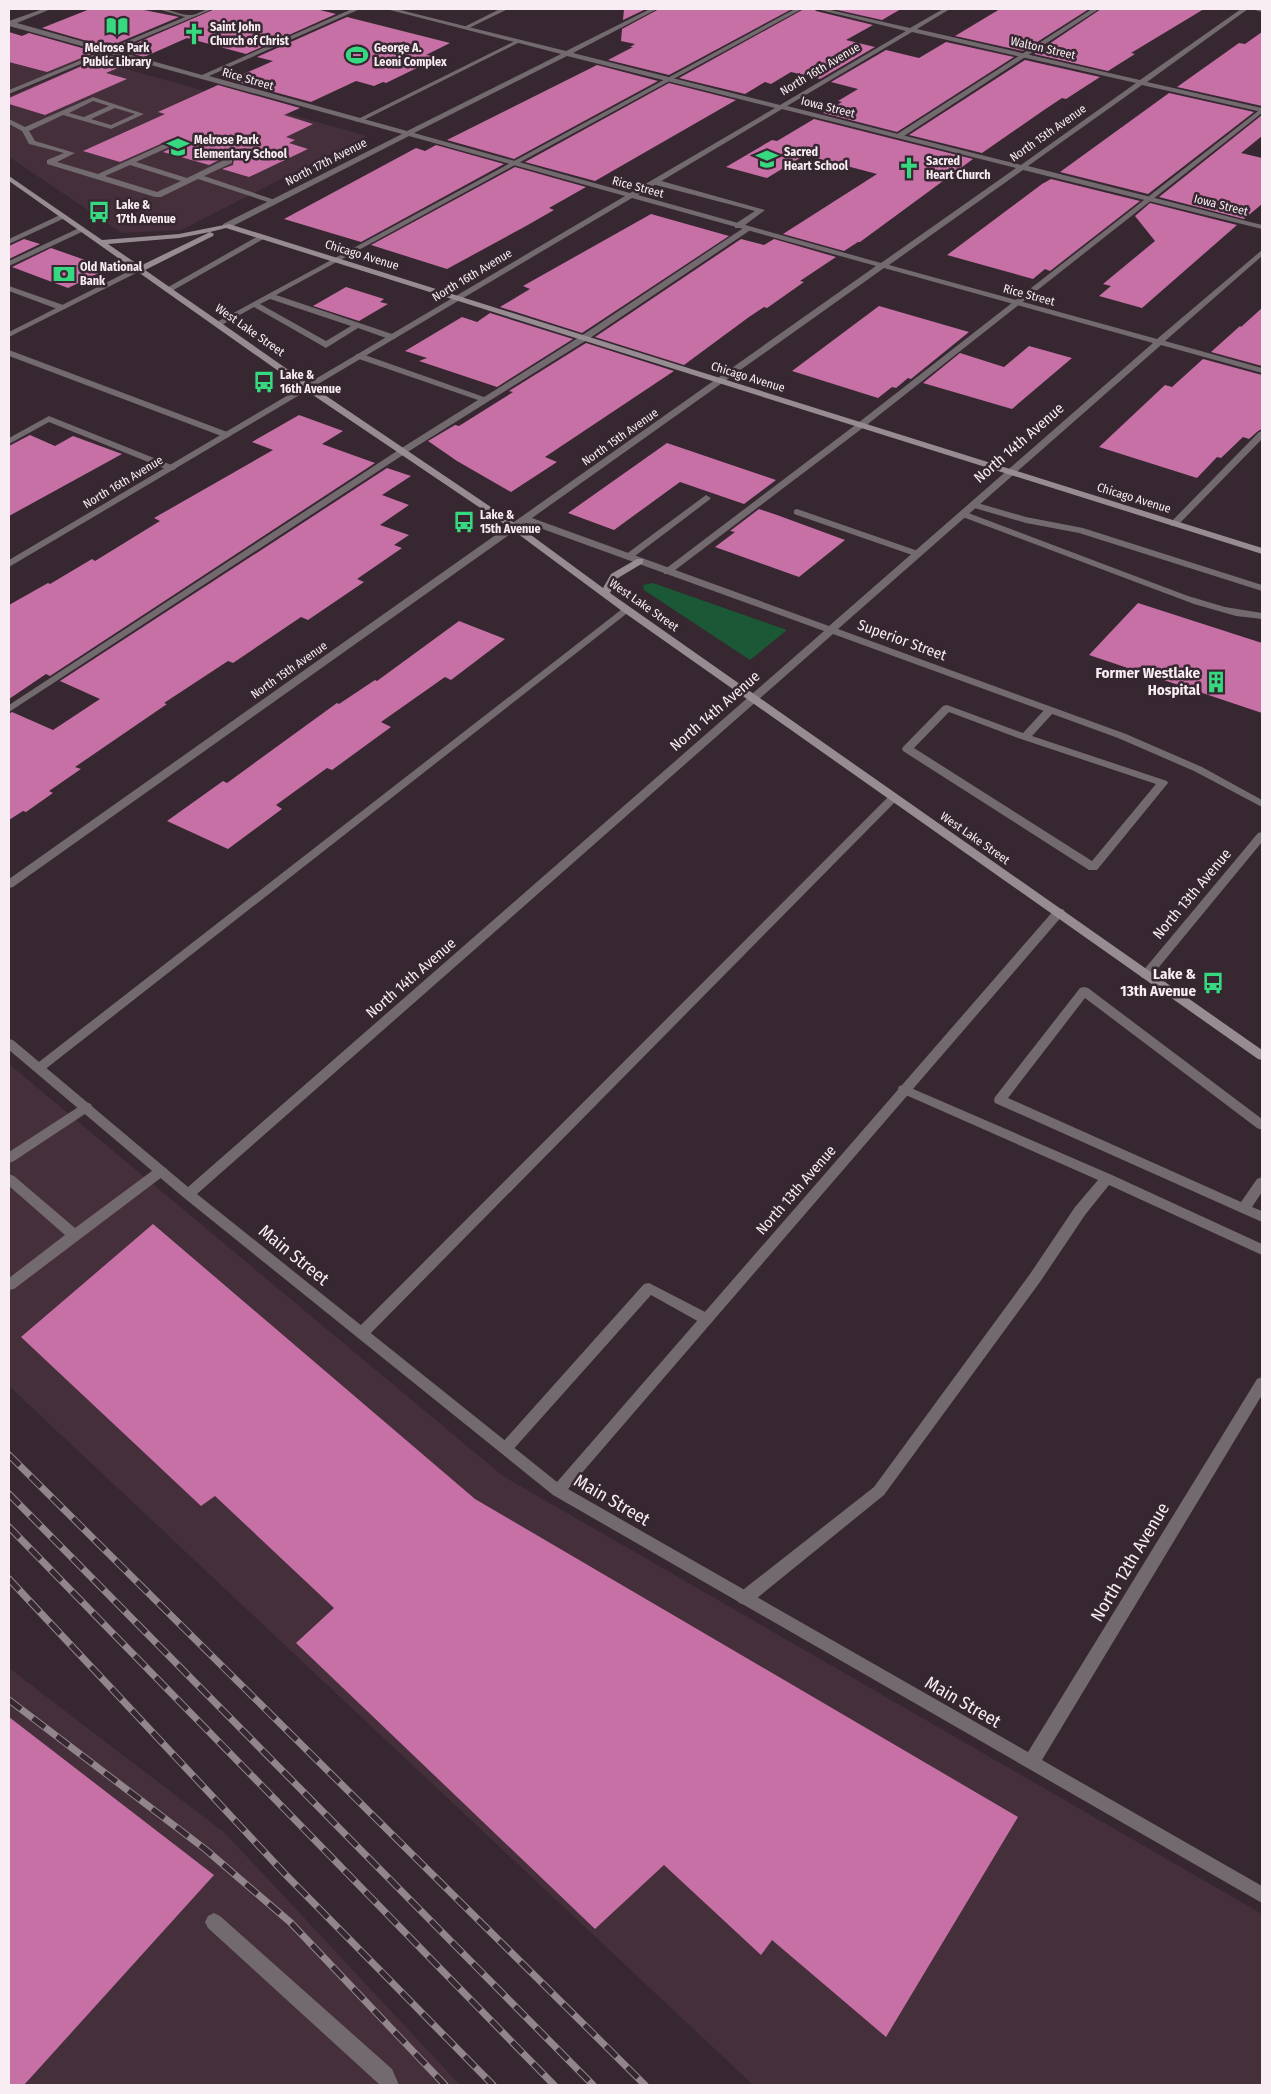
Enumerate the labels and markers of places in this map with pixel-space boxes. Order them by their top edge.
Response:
library icon: Melrose Park Public Library [104,13,130,39]
place label: Saint John Church of Christ [210,20,290,48]
church icon: Saint John Church of Christ [181,21,207,47]
place label: Melrose Park Public Library [83,41,152,69]
place label: George A. Leoni Complex [374,41,447,69]
sports icon: George A. Leoni Complex [344,42,370,68]
place label: Melrose Park Elementary School [194,133,288,161]
school or university icon: Melrose Park Elementary School [165,134,191,160]
place label: Sacred Heart School [784,145,849,173]
school or university icon: Sacred Heart School [754,146,780,172]
place label: Sacred Heart Church [926,154,991,182]
church icon: Sacred Heart Church [896,155,922,181]
place label: Lake & 17th Avenue [116,198,176,226]
bus stop icon: Lake & 17th Avenue [86,199,112,225]
place label: Old National Bank [80,260,143,288]
bank icon: Old National Bank [51,261,77,287]
place label: Lake & 16th Avenue [280,368,341,396]
bus stop icon: Lake & 16th Avenue [251,369,277,395]
place label: Lake & 15th Avenue [480,508,541,536]
bus stop icon: Lake & 15th Avenue [451,509,477,535]
place label: Former Westlake Hospital [1095,664,1201,699]
building icon: Former Westlake Hospital [1203,669,1229,695]
place label: Lake & 13th Avenue [1120,965,1197,1000]
bus stop icon: Lake & 13th Avenue [1200,970,1226,996]

